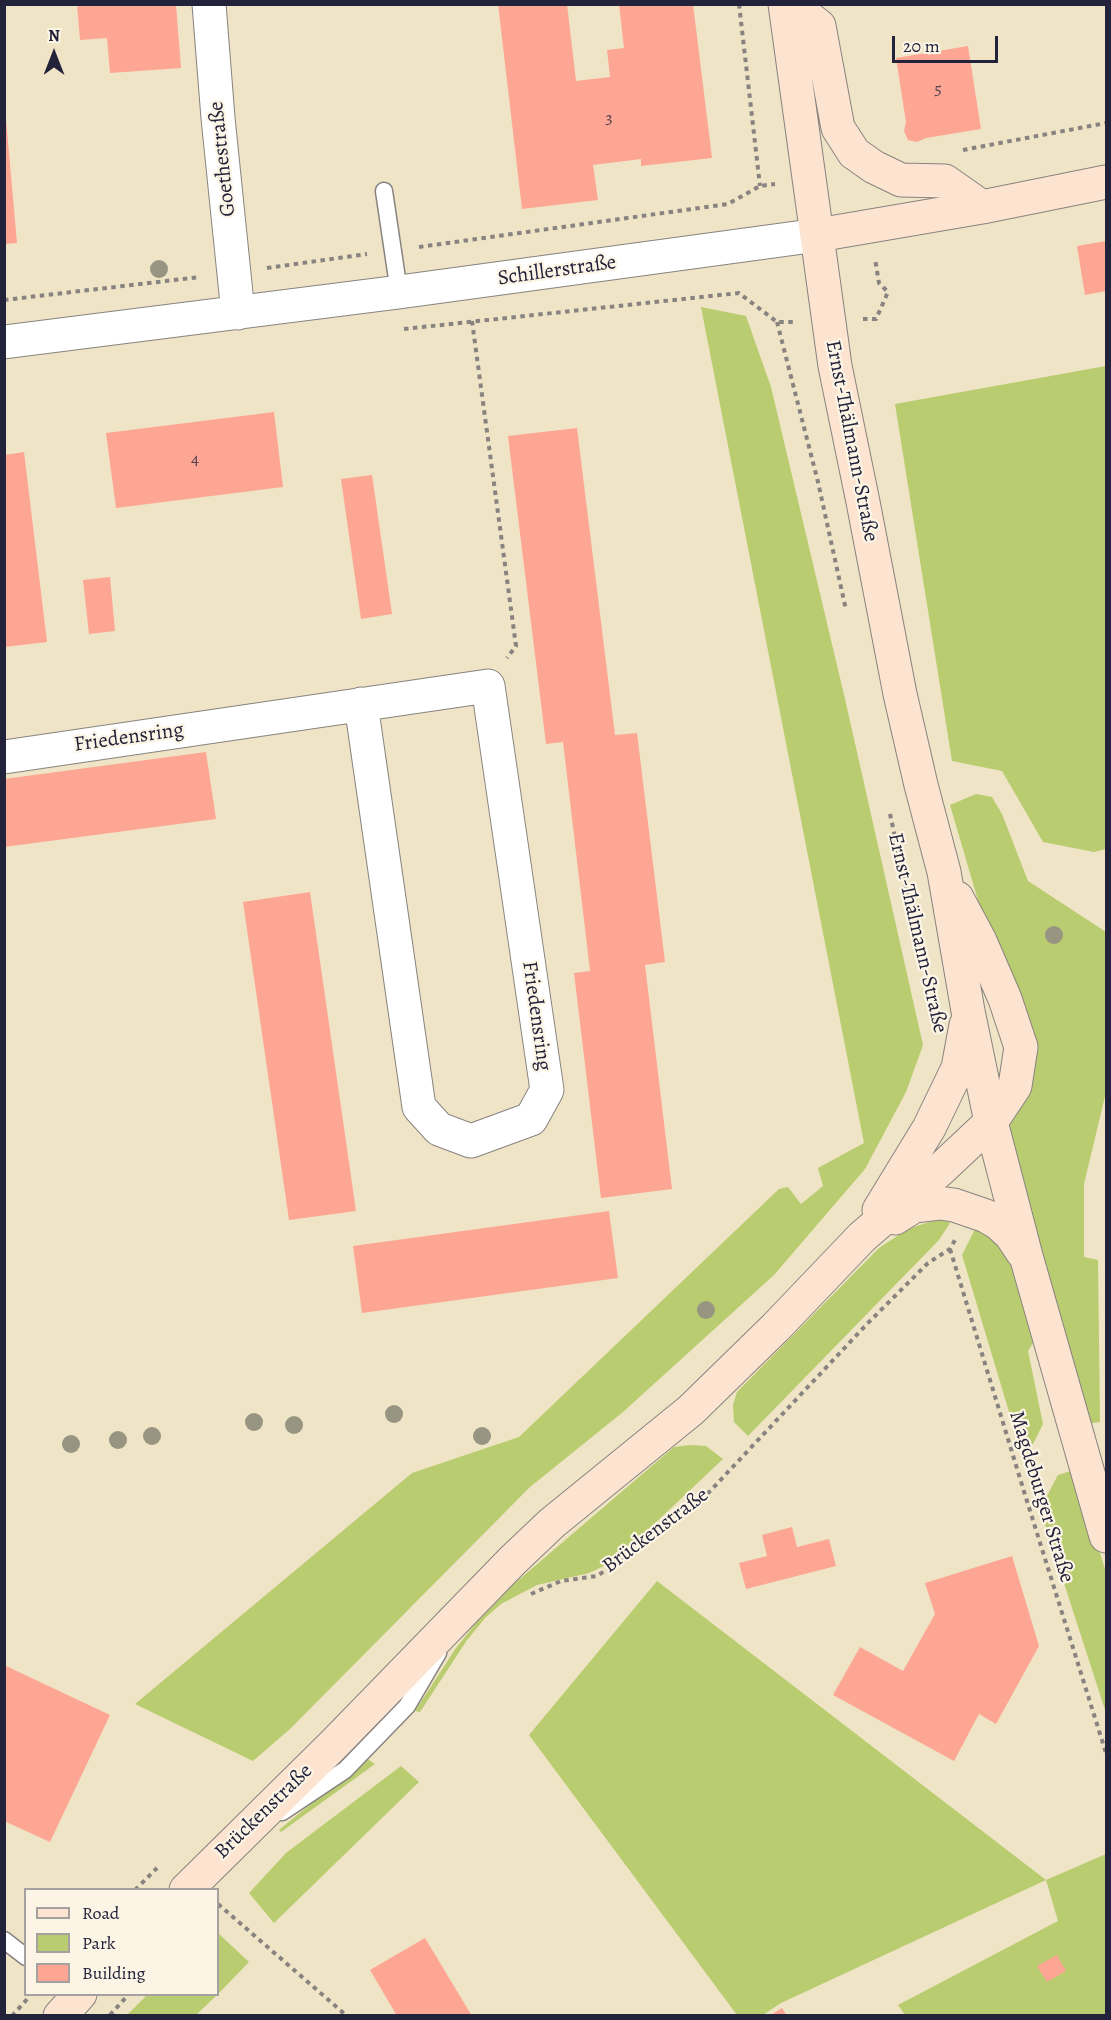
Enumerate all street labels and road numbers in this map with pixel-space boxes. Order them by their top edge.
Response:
street label: Goethestraße [204,100,242,218]
street label: Schillerstraße [496,250,618,292]
street label: Ernst-Thälmann-Straße [819,338,883,544]
street label: Friedensring [73,718,185,758]
street label: Ernst-Thälmann-Straße [882,830,952,1036]
street label: Friedensring [516,960,556,1072]
street label: Magdeburger Straße [1003,1408,1079,1586]
street label: Brückenstraße [598,1483,714,1579]
street label: Brückenstraße [210,1759,318,1865]

